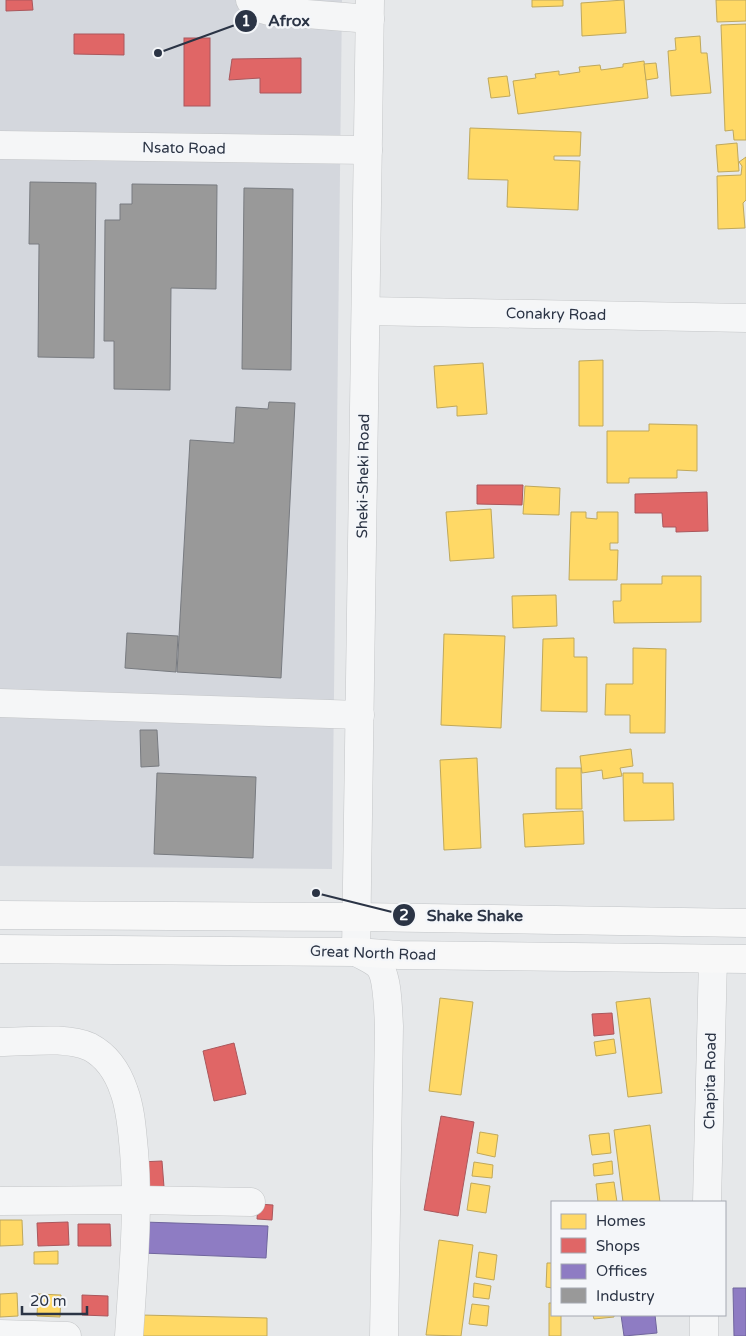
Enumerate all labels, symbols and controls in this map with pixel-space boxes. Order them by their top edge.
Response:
callout: Afrox [233,5,320,36]
text: Afrox [268,11,310,31]
text: 1 [241,12,251,30]
street label: Nsato Road [142,138,226,158]
street label: Conakry Road [506,304,606,324]
street label: Sheki-Sheki Road [353,413,373,539]
callout: Shake Shake [391,900,533,931]
text: 2 [399,906,409,924]
text: Shake Shake [427,906,523,926]
street label: Great North Road [310,942,436,964]
street label: Chapita Road [700,1032,720,1130]
legend [551,1201,726,1316]
text: Homes [596,1212,646,1230]
text: Shops [596,1237,640,1255]
text: Offices [596,1262,647,1280]
scale bar [22,1284,88,1316]
text: Industry [596,1287,655,1305]
text: 20 m [30,1292,67,1310]

